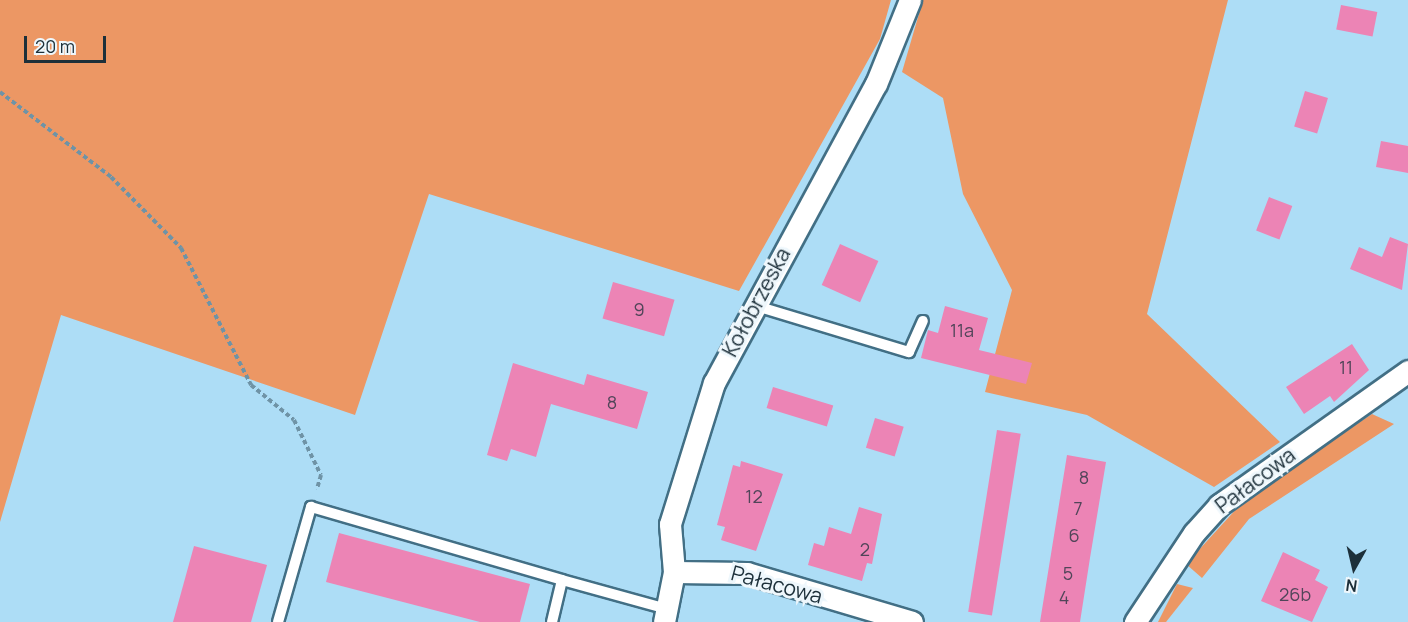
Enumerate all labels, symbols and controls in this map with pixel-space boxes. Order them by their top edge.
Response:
scale bar [27,24,110,62]
text: 20 m [35,34,75,58]
street label: Kołobrzeska [717,243,795,361]
house number: 9 [633,298,645,320]
house number: 11a [950,319,974,341]
house number: 11 [1339,356,1353,378]
house number: 8 [607,391,617,413]
street label: Pałacowa [1210,442,1300,518]
house number: 8 [1079,466,1089,488]
house number: 12 [745,485,763,507]
house number: 7 [1073,497,1083,519]
house number: 6 [1068,524,1080,546]
house number: 2 [860,538,870,560]
north arrow [1324,538,1384,598]
street label: Pałacowa [729,560,825,608]
house number: 5 [1063,562,1073,584]
text: N [1344,574,1359,598]
house number: 26b [1279,583,1311,605]
house number: 4 [1059,586,1069,608]

